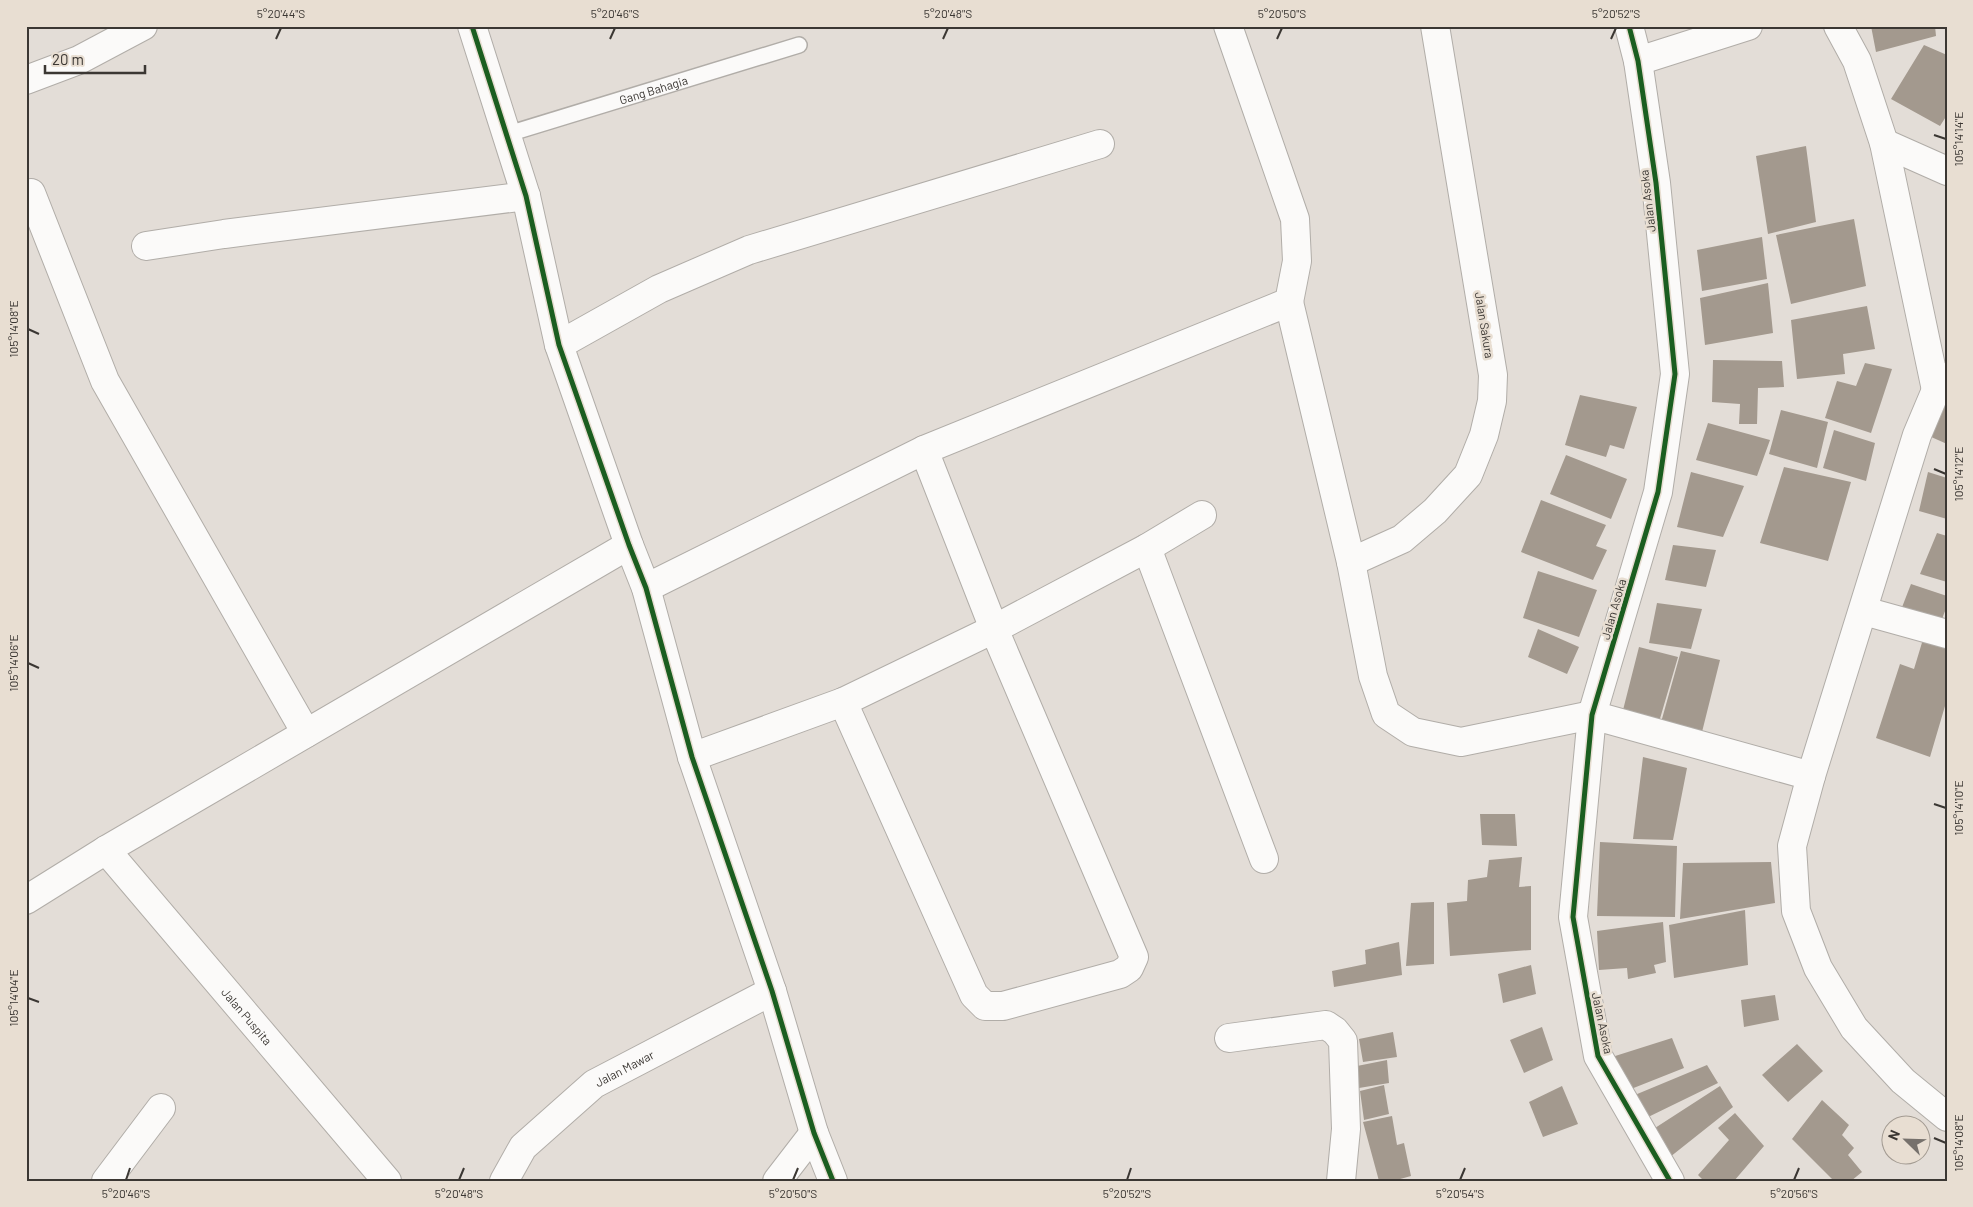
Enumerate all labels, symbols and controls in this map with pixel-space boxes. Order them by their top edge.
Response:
text: 5°20'44"S [257,6,305,20]
text: 5°20'46"S [591,6,639,20]
text: 5°20'48"S [924,6,972,20]
text: 5°20'50"S [1258,6,1306,20]
text: 5°20'52"S [1592,6,1640,20]
scale bar [45,42,145,74]
text: 20 m [52,50,84,68]
street label: Gang Bahagia [618,73,689,107]
text: 105°14'14"E [1951,112,1965,167]
street label: Jalan Asoka [1636,169,1658,233]
street label: Jalan Sakura [1473,291,1497,359]
text: 105°14'08"E [6,300,20,358]
text: 105°14'12"E [1951,447,1965,502]
street label: Jalan Asoka [1598,577,1628,641]
text: 105°14'06"E [6,634,20,692]
text: 105°14'10"E [1951,780,1965,836]
text: 105°14'04"E [6,969,20,1027]
street label: Jalan Puspita [219,985,275,1048]
street label: Jalan Asoka [1590,991,1616,1055]
street label: Jalan Mawar [592,1047,657,1089]
north arrow [1880,1114,1930,1164]
text: 105°14'08"E [1951,1114,1965,1172]
text: N [1884,1127,1903,1142]
text: 5°20'46"S [102,1186,150,1200]
text: 5°20'48"S [435,1186,483,1200]
text: 5°20'50"S [769,1186,817,1200]
text: 5°20'52"S [1103,1186,1151,1200]
text: 5°20'54"S [1436,1186,1484,1200]
text: 5°20'56"S [1770,1186,1818,1200]

